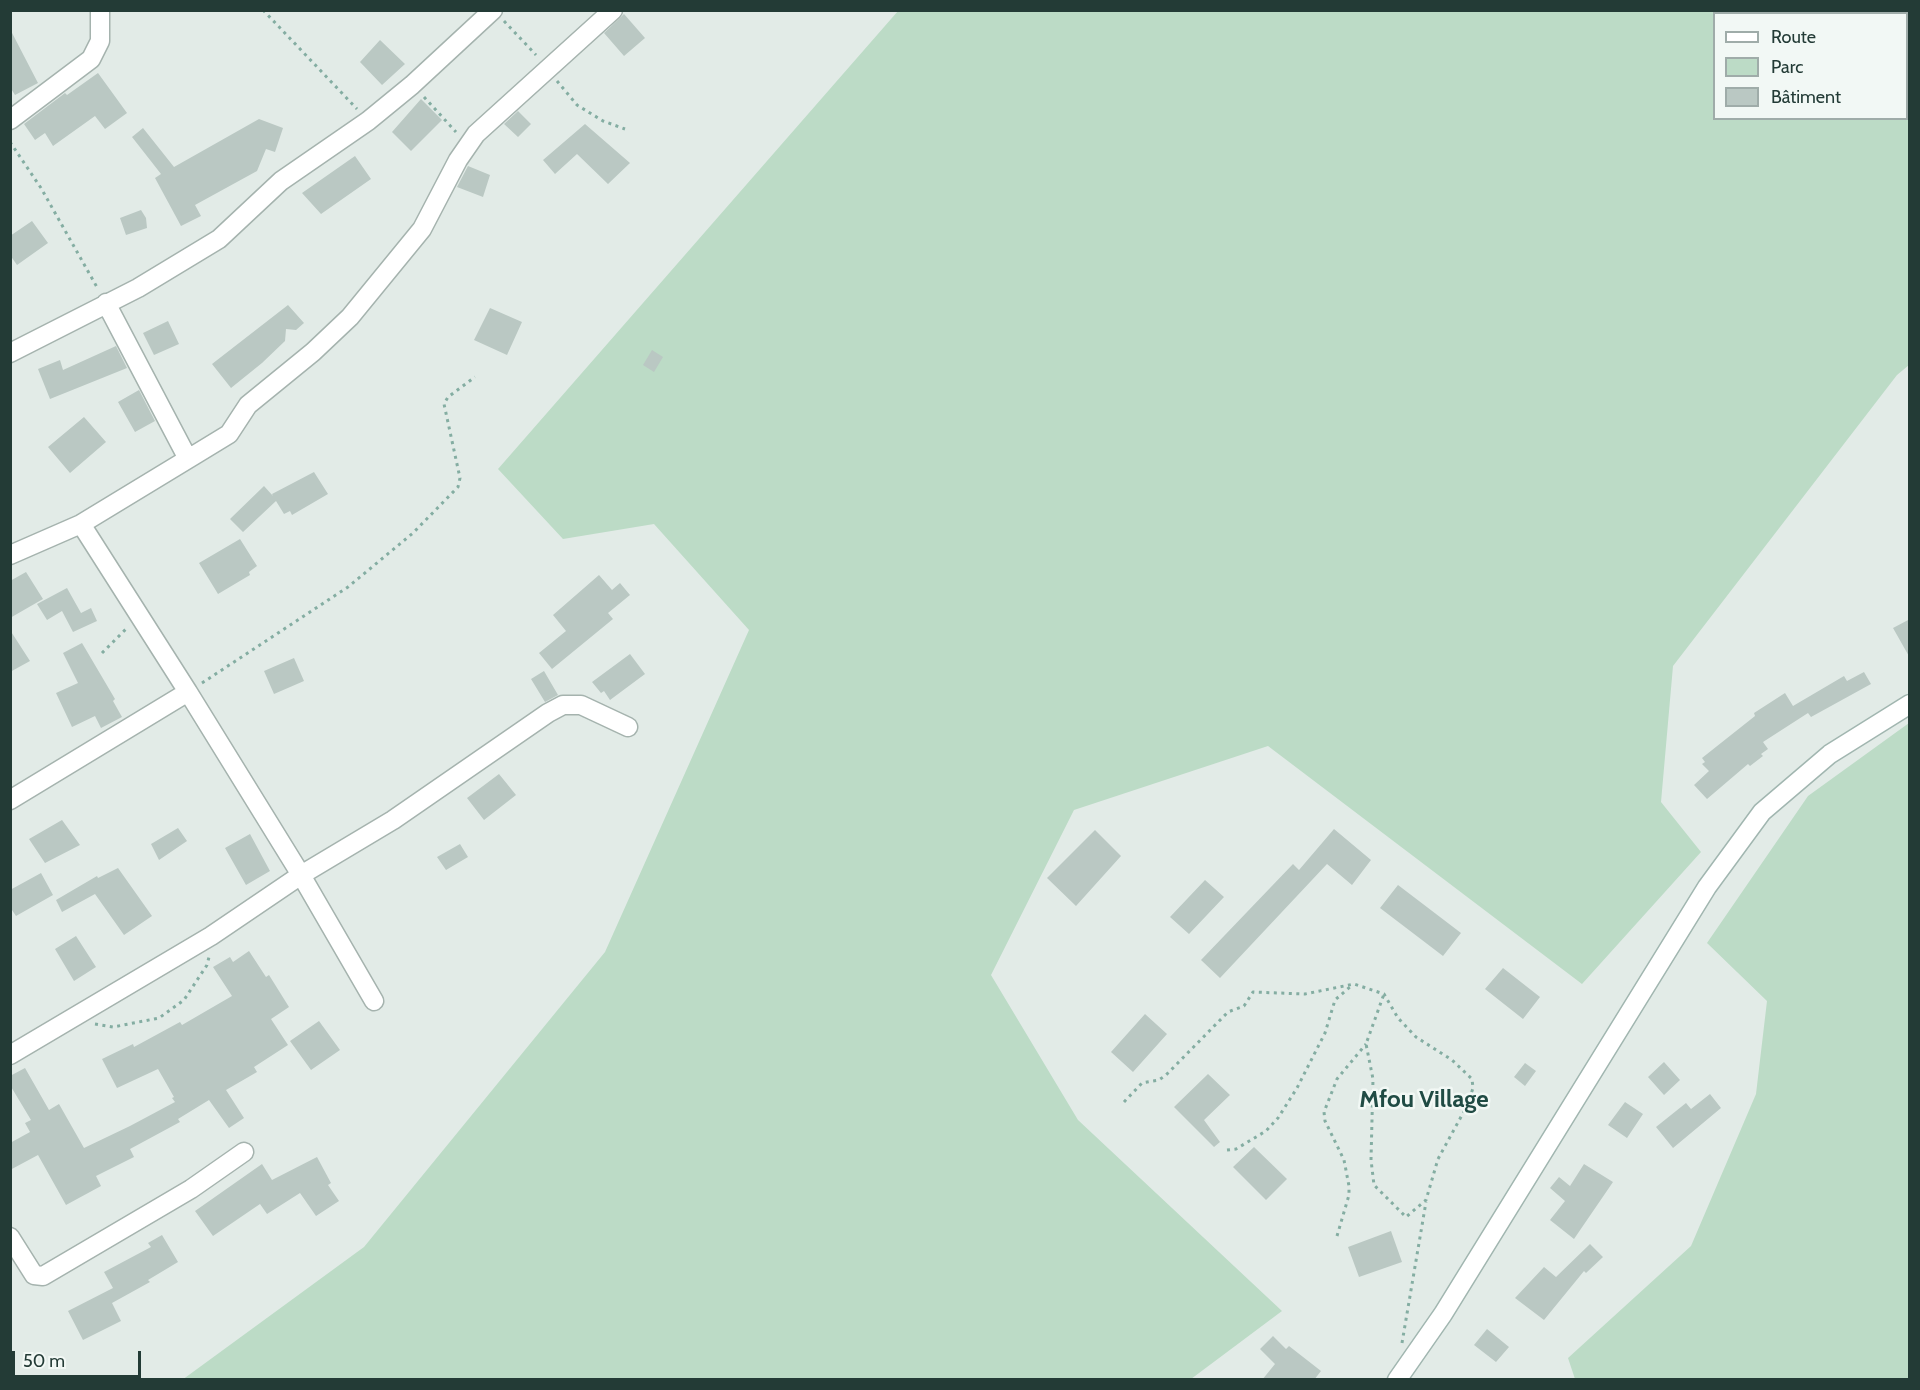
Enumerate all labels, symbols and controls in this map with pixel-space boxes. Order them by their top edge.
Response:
legend [1713,12,1908,120]
text: Route [1771,26,1816,48]
text: Parc [1771,56,1803,78]
text: Bâtiment [1771,86,1841,108]
district label: Mfou Village [1359,1086,1489,1114]
scale bar [15,1339,144,1377]
text: 50 m [23,1350,65,1372]

